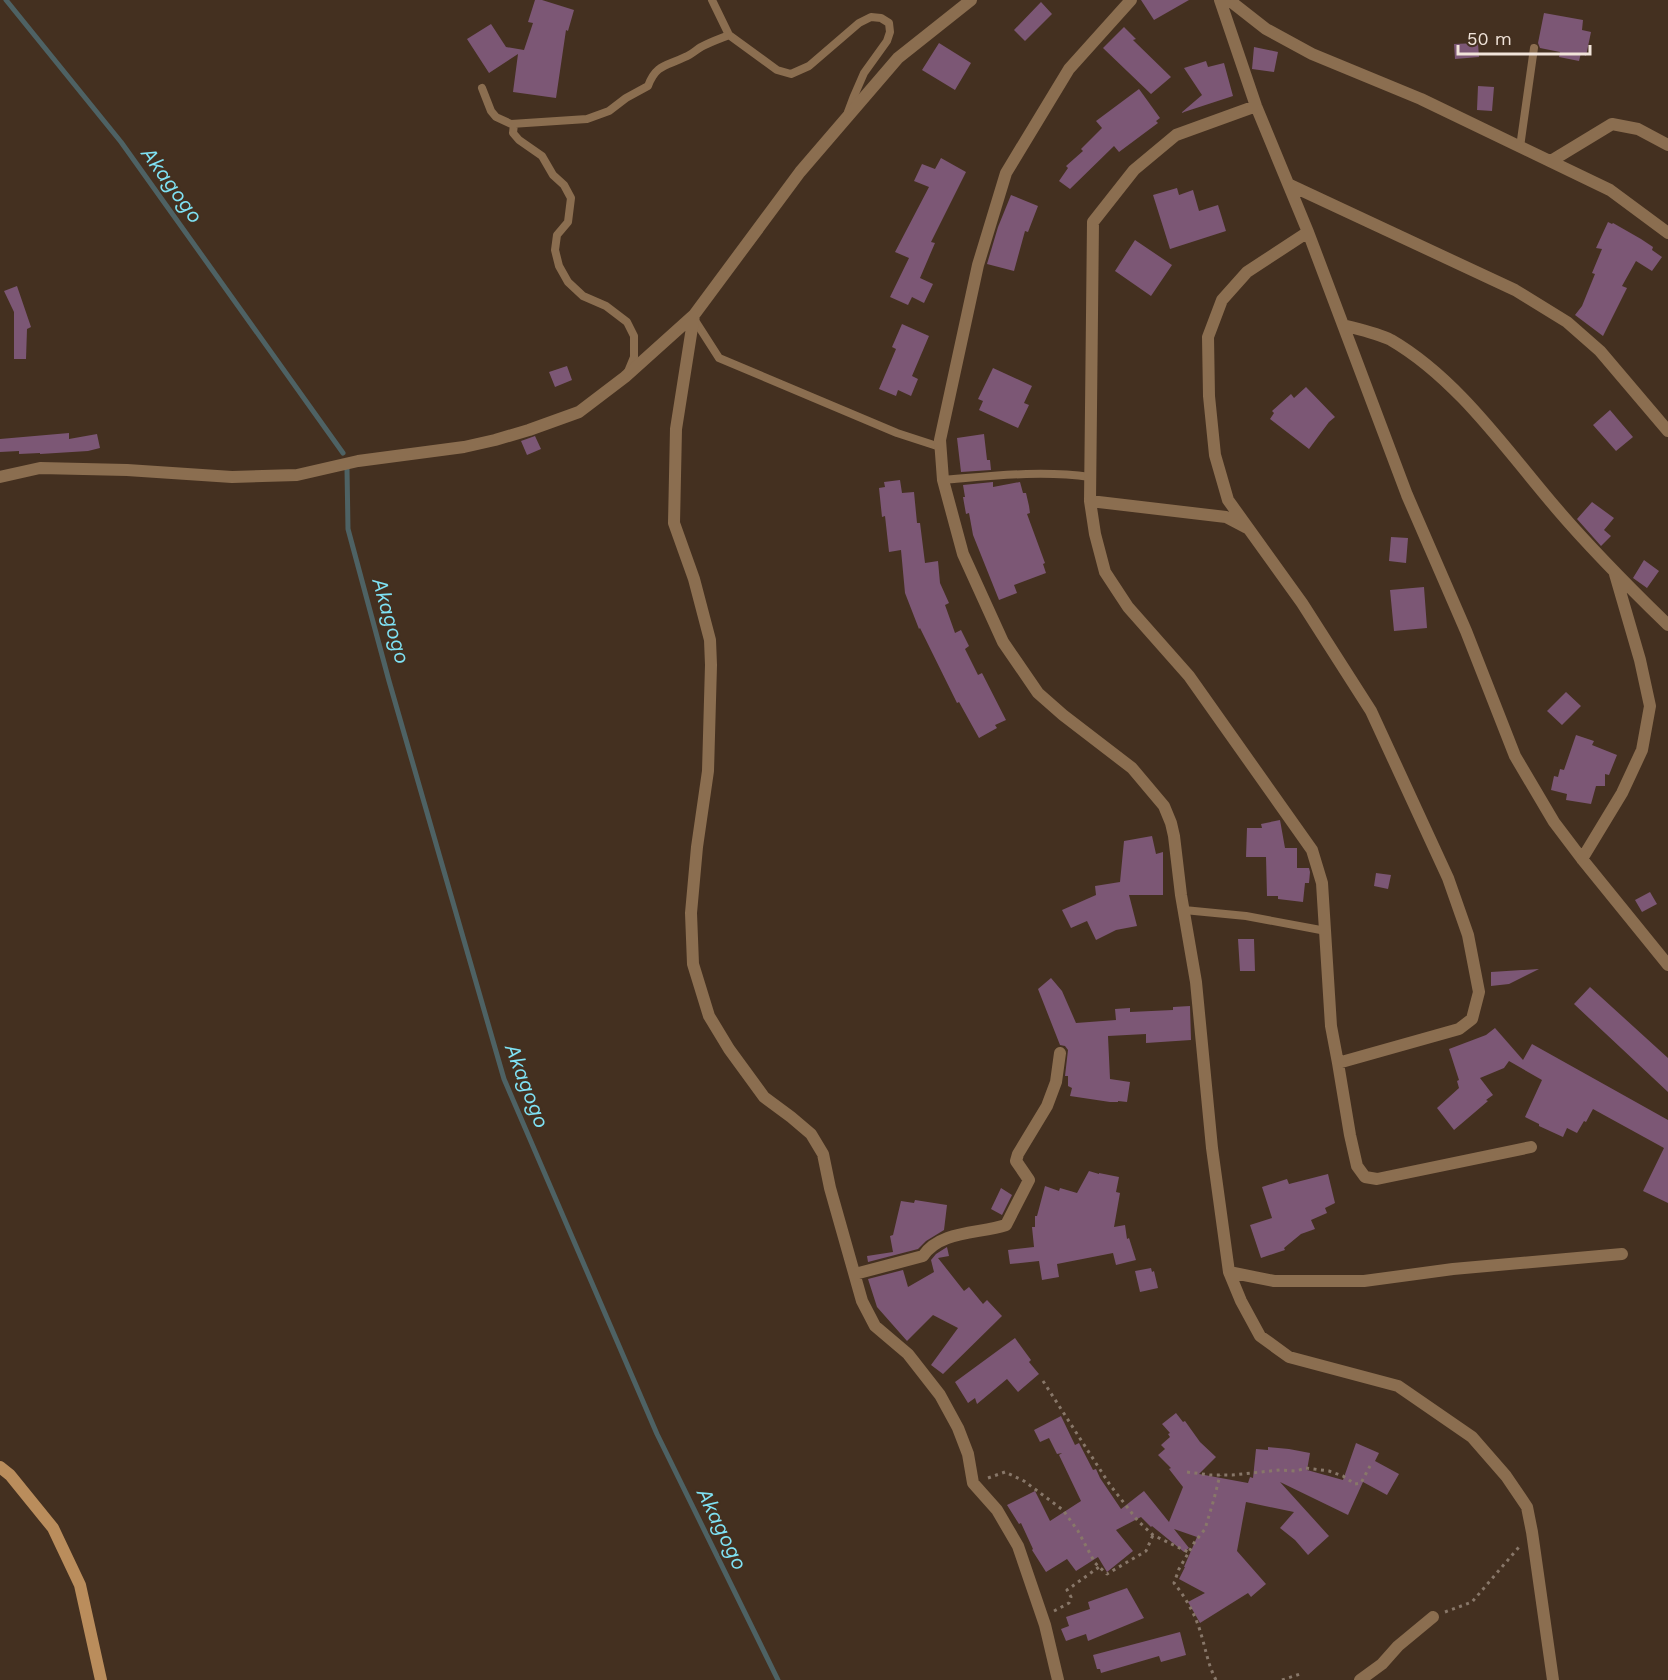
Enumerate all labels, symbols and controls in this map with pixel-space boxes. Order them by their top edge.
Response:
scale bar [1458,18,1590,56]
text: 50 m [1467,28,1512,49]
water label: Akagogo [136,141,208,228]
water label: Akagogo [367,574,416,667]
water label: Akagogo [500,1039,555,1131]
water label: Akagogo [691,1483,753,1574]

